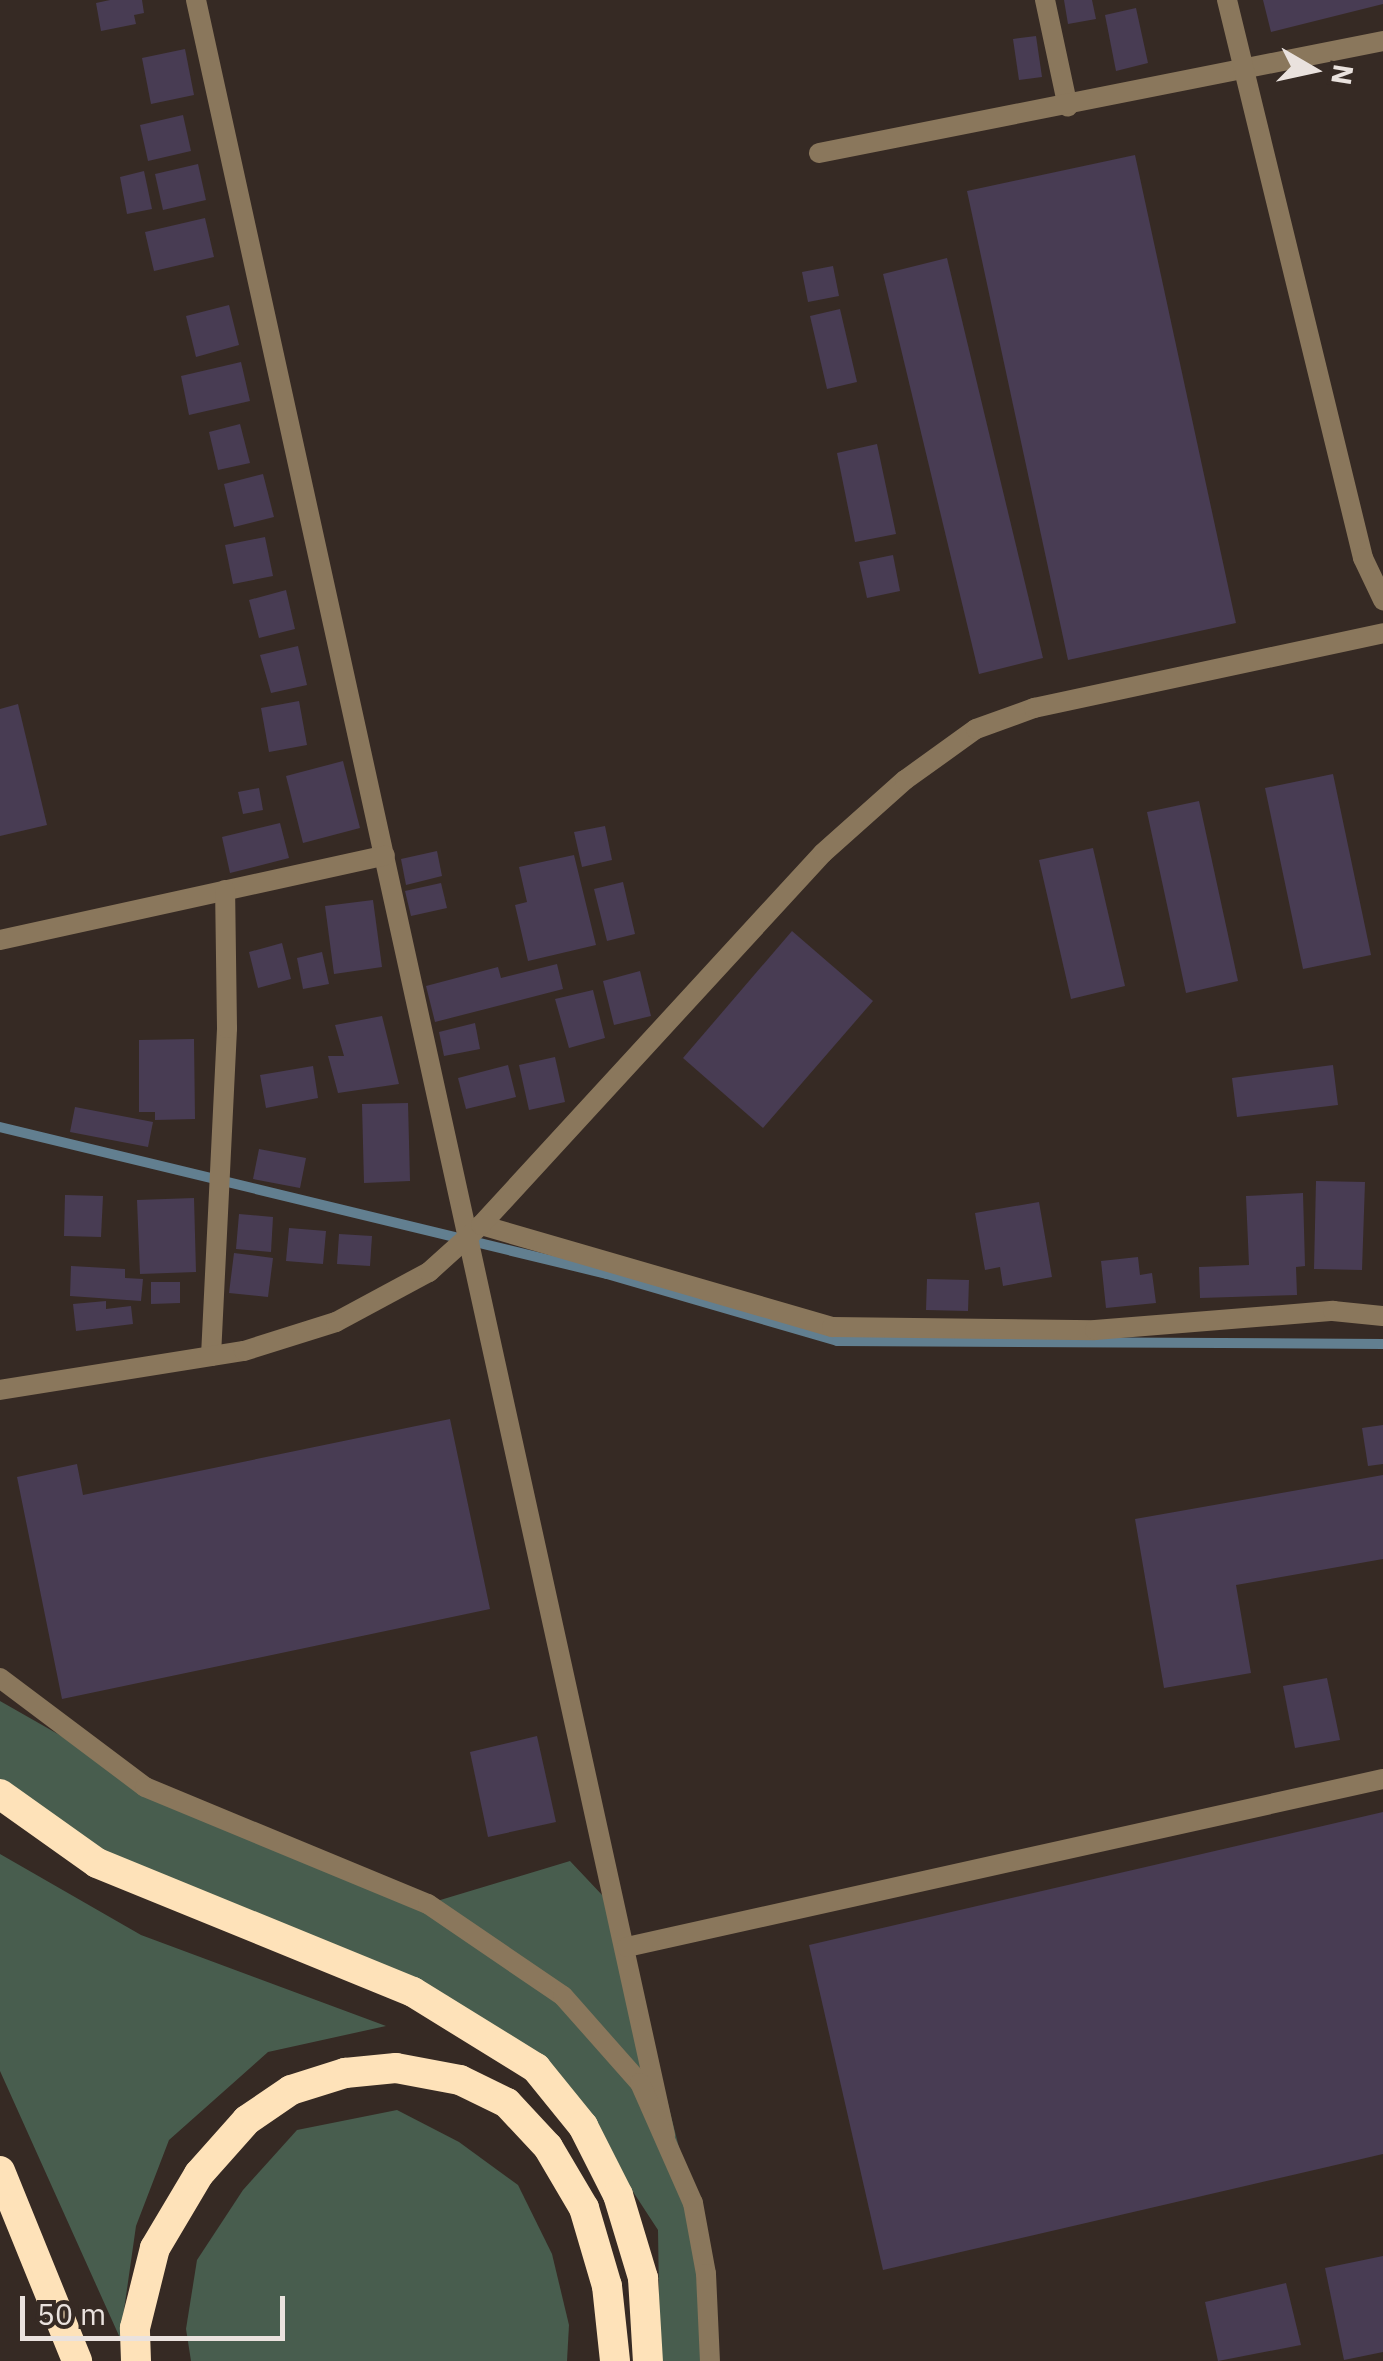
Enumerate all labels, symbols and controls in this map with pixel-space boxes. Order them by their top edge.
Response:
north arrow [1263,20,1363,120]
text: N [1323,62,1363,88]
scale bar [25,2276,290,2338]
text: 50 m [37,2294,106,2333]

